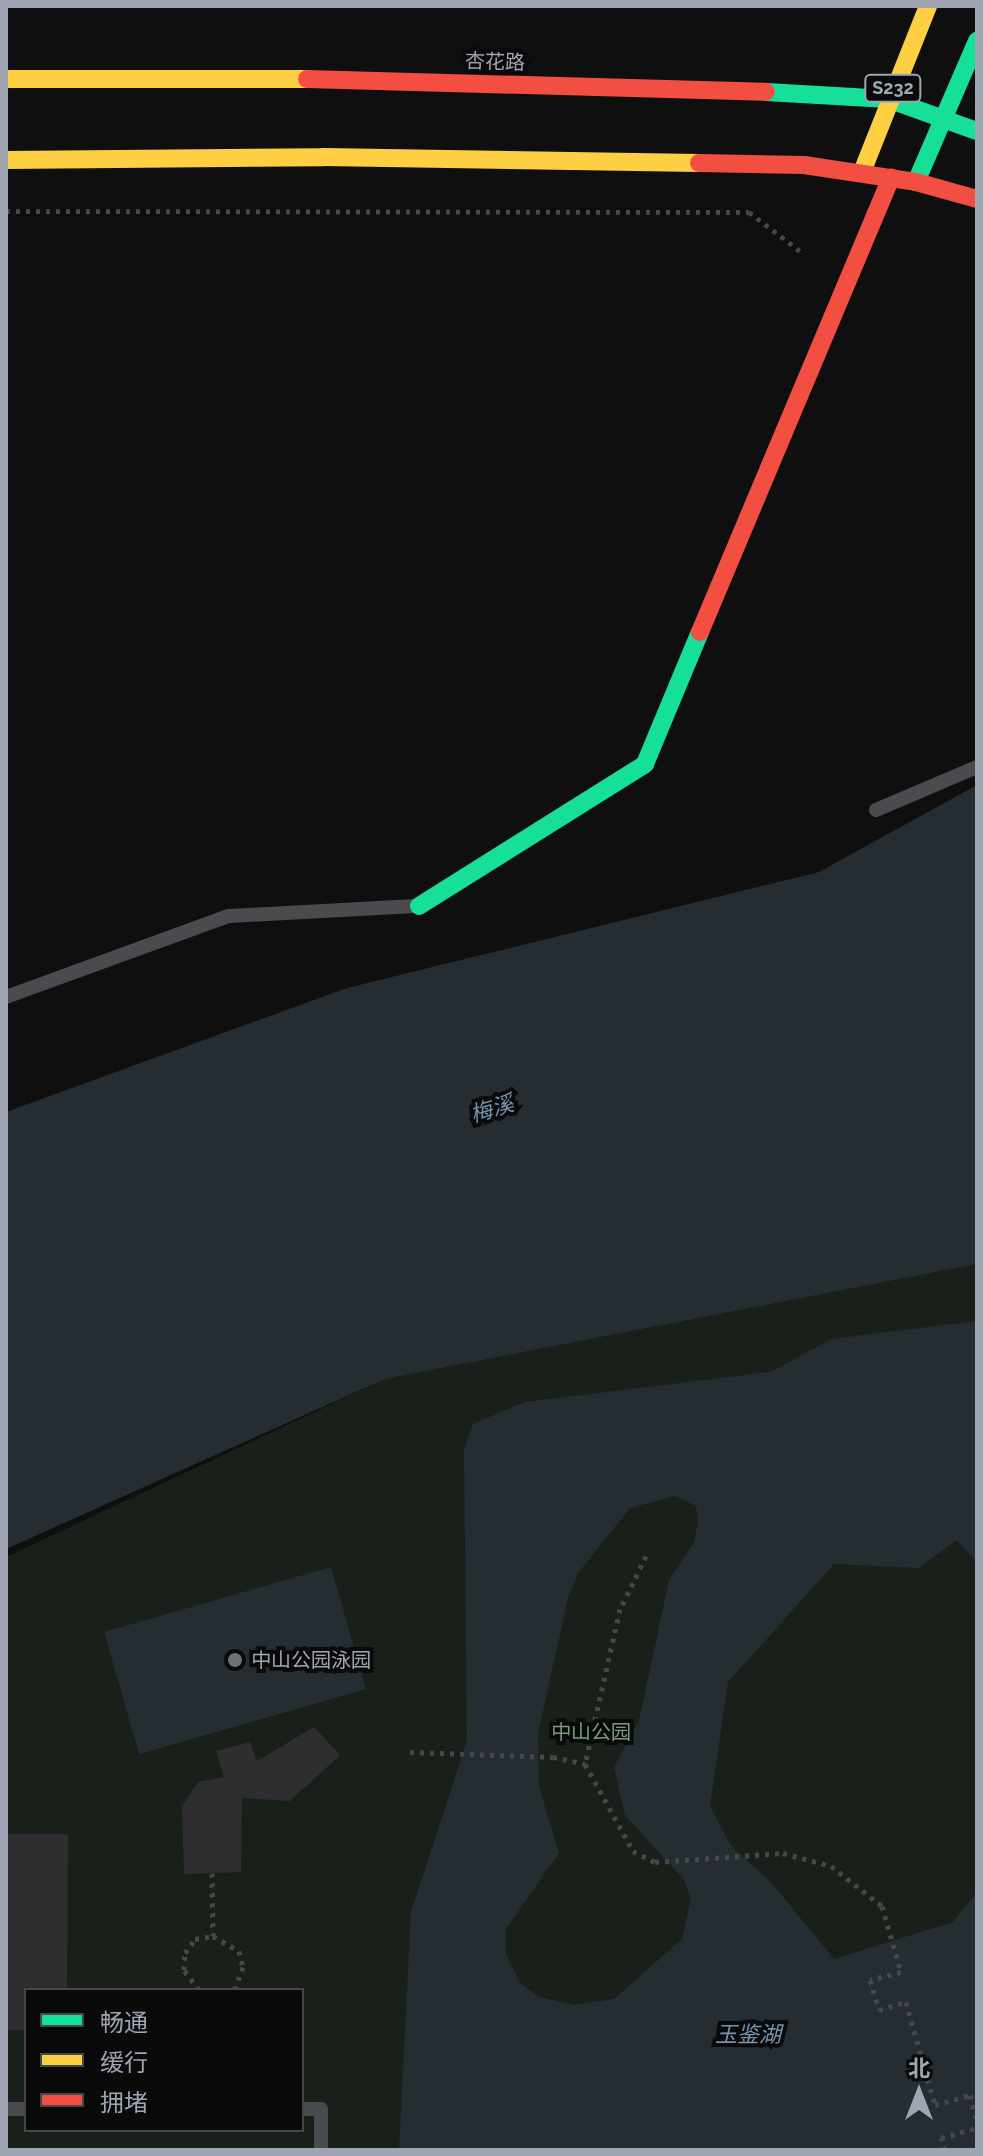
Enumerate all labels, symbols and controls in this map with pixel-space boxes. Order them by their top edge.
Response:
street label: 杏花路 [465,49,525,75]
road number: S232 [863,74,923,102]
water label: 梅溪 [467,1090,517,1128]
place label: 中山公园泳园 [251,1648,371,1672]
marker: 中山公园泳园 [226,1651,244,1669]
park label: 中山公园 [551,1720,631,1744]
legend [24,1988,304,2132]
text: 畅通 [100,2008,148,2037]
water label: 玉鉴湖 [715,2022,781,2048]
text: 缓行 [100,2048,148,2077]
north arrow [879,2052,959,2132]
text: 北 [908,2055,930,2081]
text: 拥堵 [100,2088,148,2117]

